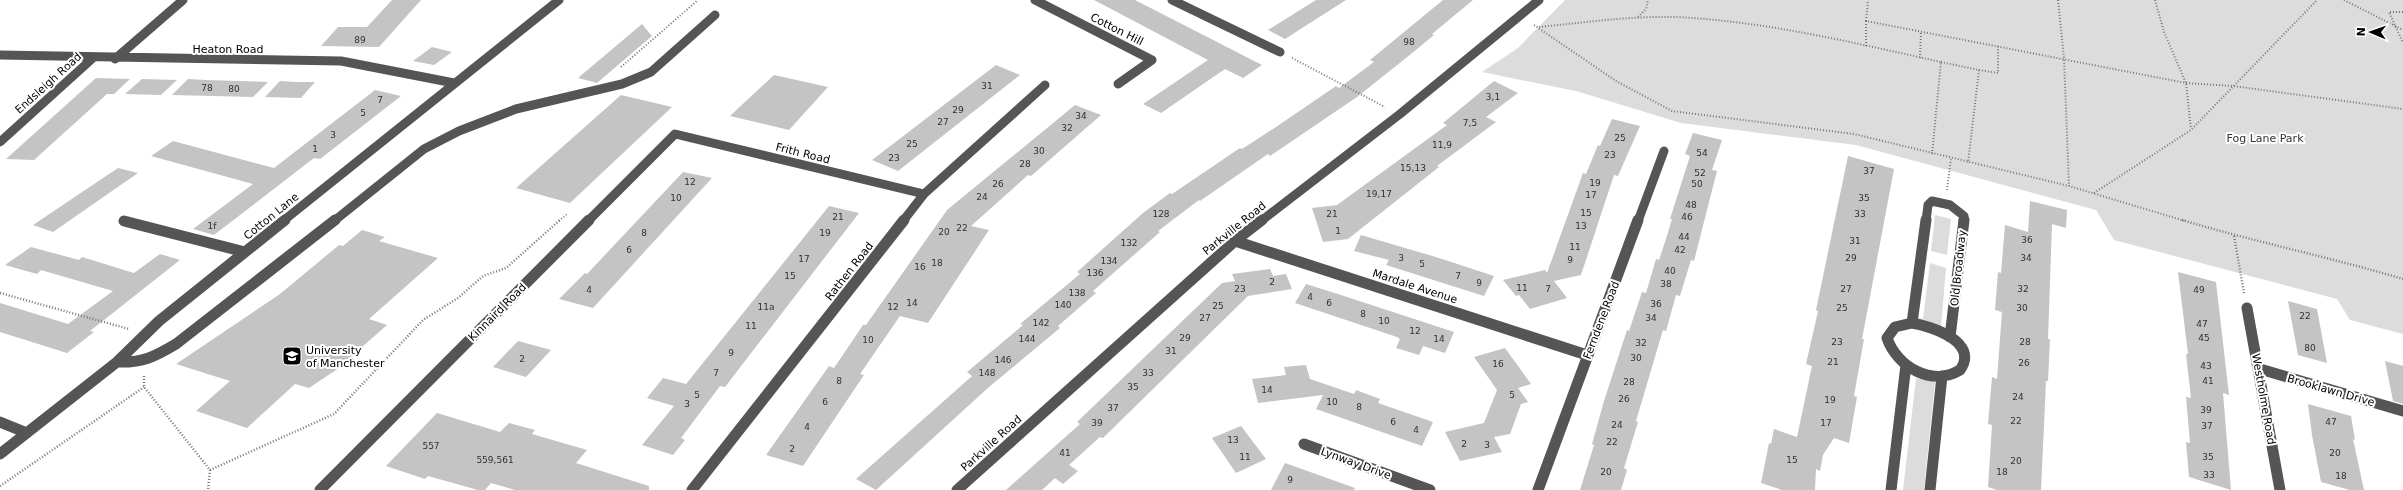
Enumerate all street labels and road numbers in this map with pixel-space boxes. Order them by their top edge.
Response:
street label: Cotton Hill [1088,11,1145,48]
street label: Heaton Road [193,43,263,56]
street label: Endsleigh Road [13,50,84,116]
street label: Frith Road [774,140,831,167]
street label: Cotton Lane [241,190,302,242]
street label: Parkville Road [1200,199,1268,258]
street label: Old Broadway [1948,229,1969,307]
street label: Rathen Road [823,240,876,303]
street label: Mardale Avenue [1371,267,1459,306]
street label: Ferndene Road [1581,279,1622,361]
street label: Kinnaird Road [466,281,529,344]
street label: Westholme Road [2249,352,2278,446]
street label: Brooklawn Drive [2286,372,2376,409]
street label: Parkville Road [958,413,1024,474]
street label: Lynway Drive [1319,445,1393,482]

